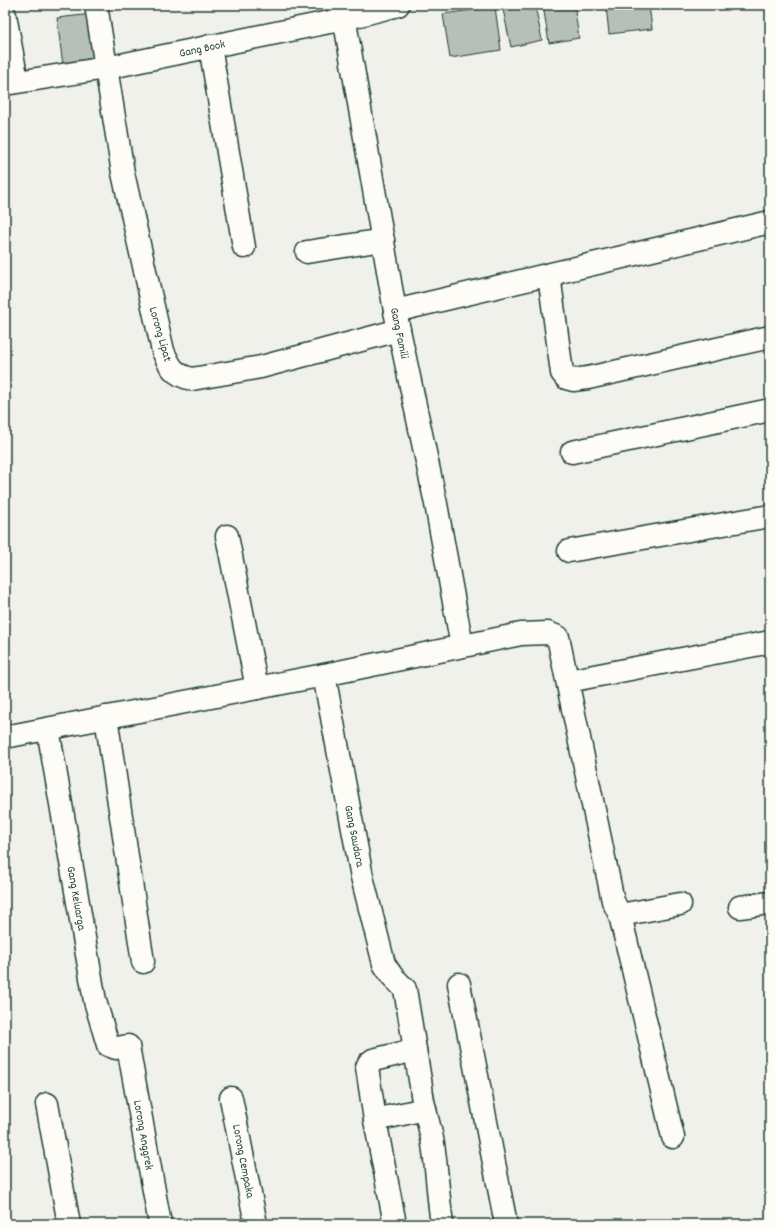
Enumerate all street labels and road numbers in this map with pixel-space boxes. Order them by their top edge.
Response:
street label: Gang Book [178,36,227,63]
street label: Lorong Lipat [144,305,176,364]
street label: Gang Famili [385,306,412,360]
street label: Gang Saudara [339,804,368,869]
street label: Gang Keluarga [62,865,90,932]
street label: Lorong Anggrek [128,1099,157,1172]
street label: Lorong Cempaka [227,1123,258,1200]

